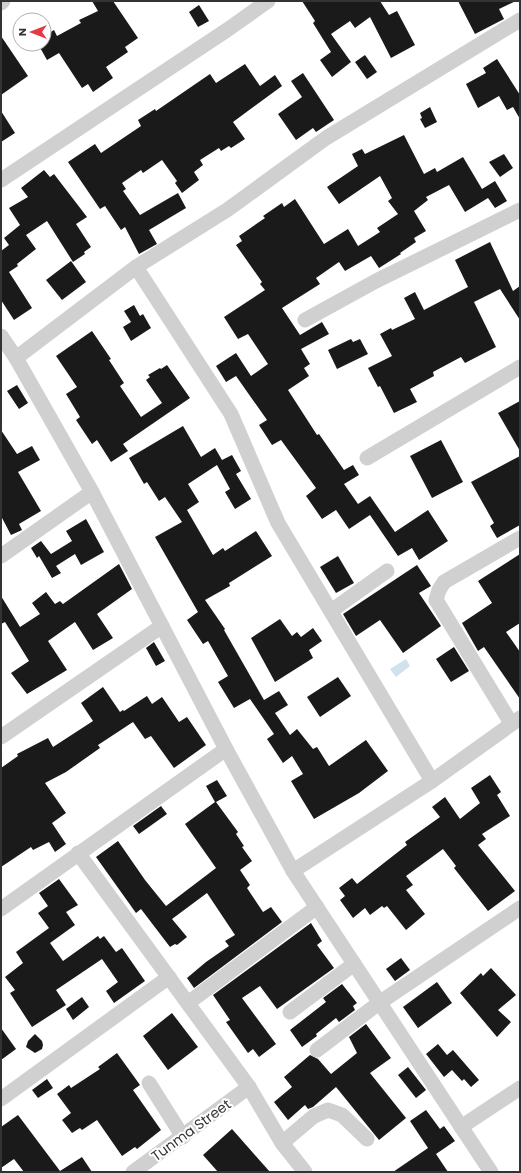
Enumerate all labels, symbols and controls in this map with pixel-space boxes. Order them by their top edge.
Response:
north arrow [12,12,52,52]
text: N [14,28,30,36]
street label: Tunma Street [147,1094,235,1166]

